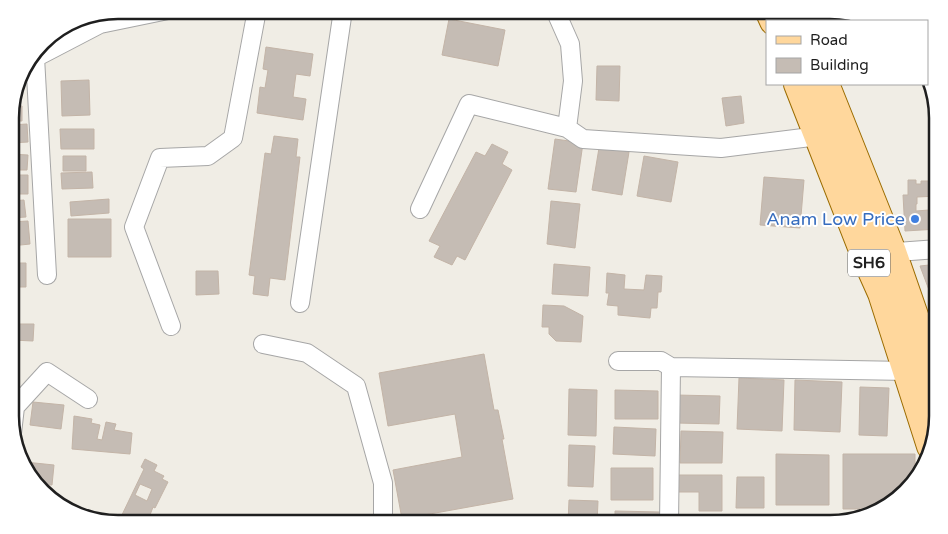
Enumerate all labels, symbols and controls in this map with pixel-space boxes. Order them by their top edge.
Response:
legend [766,20,928,85]
text: Road [810,31,848,49]
text: Building [810,56,869,74]
place label: Anam Low Price [766,208,905,230]
marker: Anam Low Price [909,213,921,225]
road number: SH6 [848,250,890,276]

